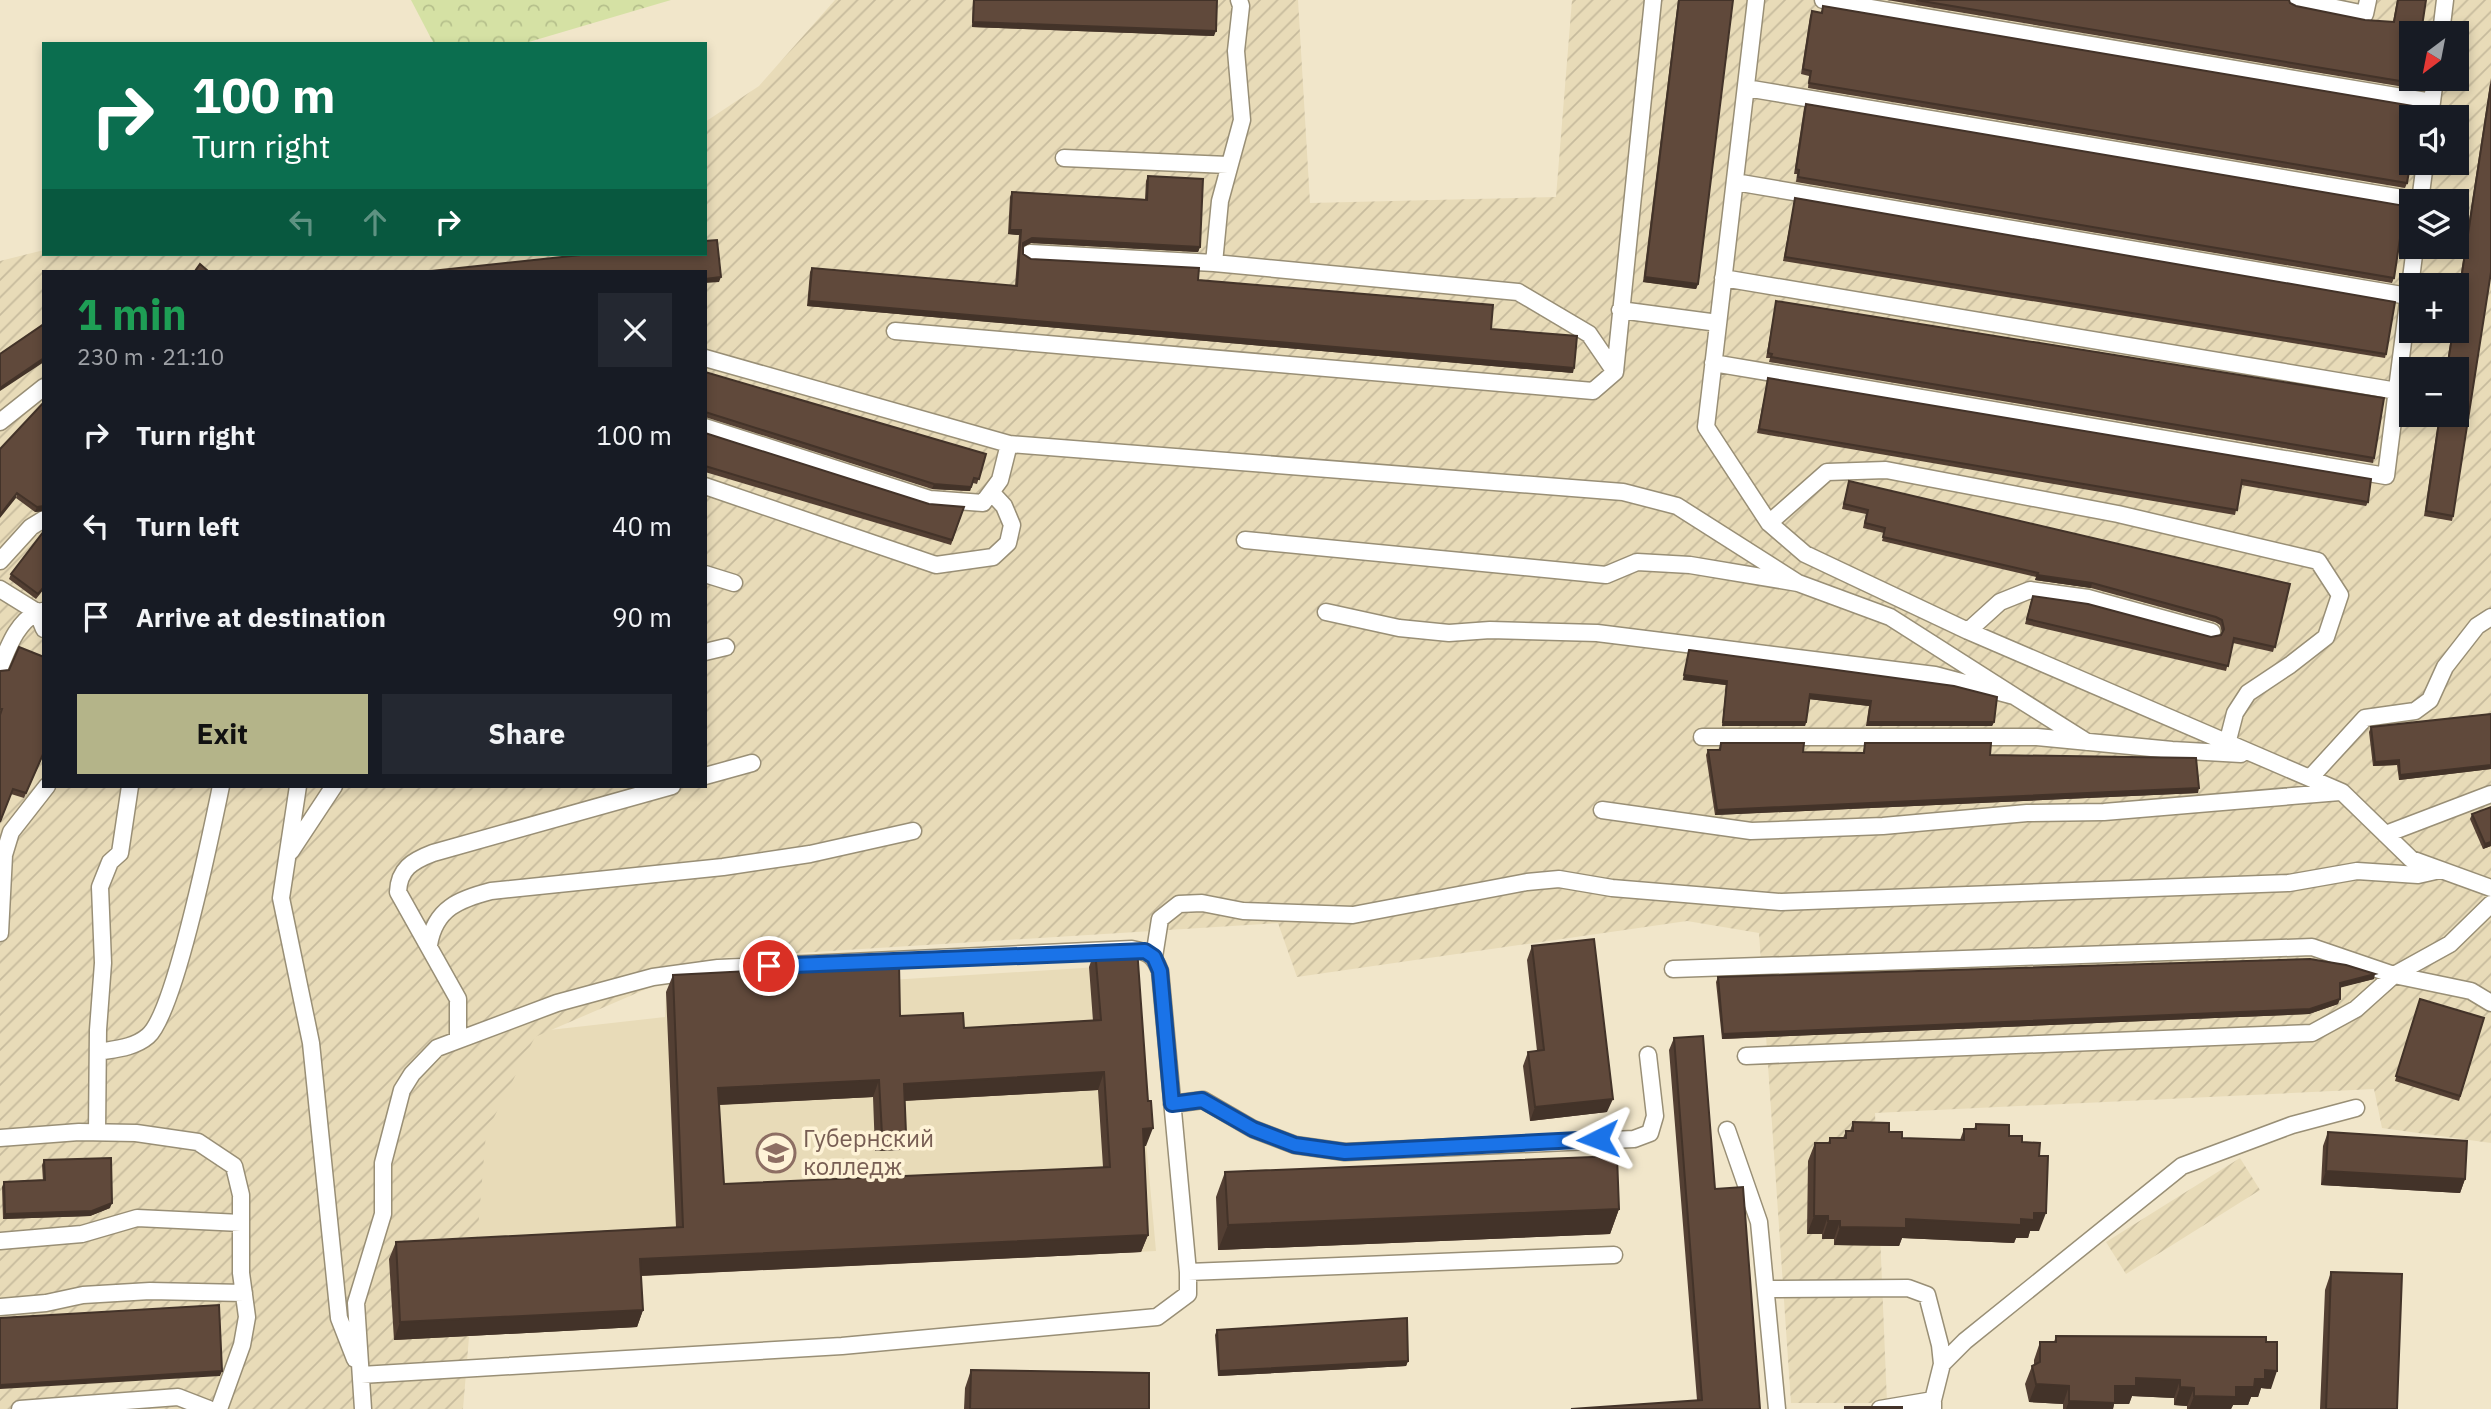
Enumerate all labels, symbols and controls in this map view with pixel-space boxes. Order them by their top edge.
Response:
north arrow [2399,21,2469,91]
map controls [2399,21,2469,427]
text: 100 m [192,63,336,126]
icon: right [77,70,168,161]
button: sound [2399,105,2469,175]
text: Turn right [192,125,330,167]
button: layers [2399,189,2469,259]
icon: left [283,203,321,241]
icon: ahead [356,203,394,241]
icon: right [429,203,467,241]
button: + [2399,273,2469,343]
text: 1 min [77,287,187,342]
button: close [598,293,672,367]
text: 230 m · 21:10 [77,341,224,371]
button: − [2399,357,2469,427]
icon: right [77,416,115,454]
text: Turn right [136,418,255,452]
text: 100 m [596,418,672,452]
icon: left [77,507,115,545]
text: Turn left [136,509,239,543]
text: 40 m [612,509,672,543]
icon: arrive [77,598,115,636]
text: Arrive at destination [136,600,386,634]
text: 90 m [612,600,672,634]
button: Exit [77,694,368,774]
button: Share [382,694,672,774]
pin [739,936,799,996]
icon: arrive [750,947,788,985]
position arrow [1561,1102,1635,1176]
place label: Губернский колледж [803,1122,934,1182]
school or university icon: Губернский колледж [755,1132,797,1174]

